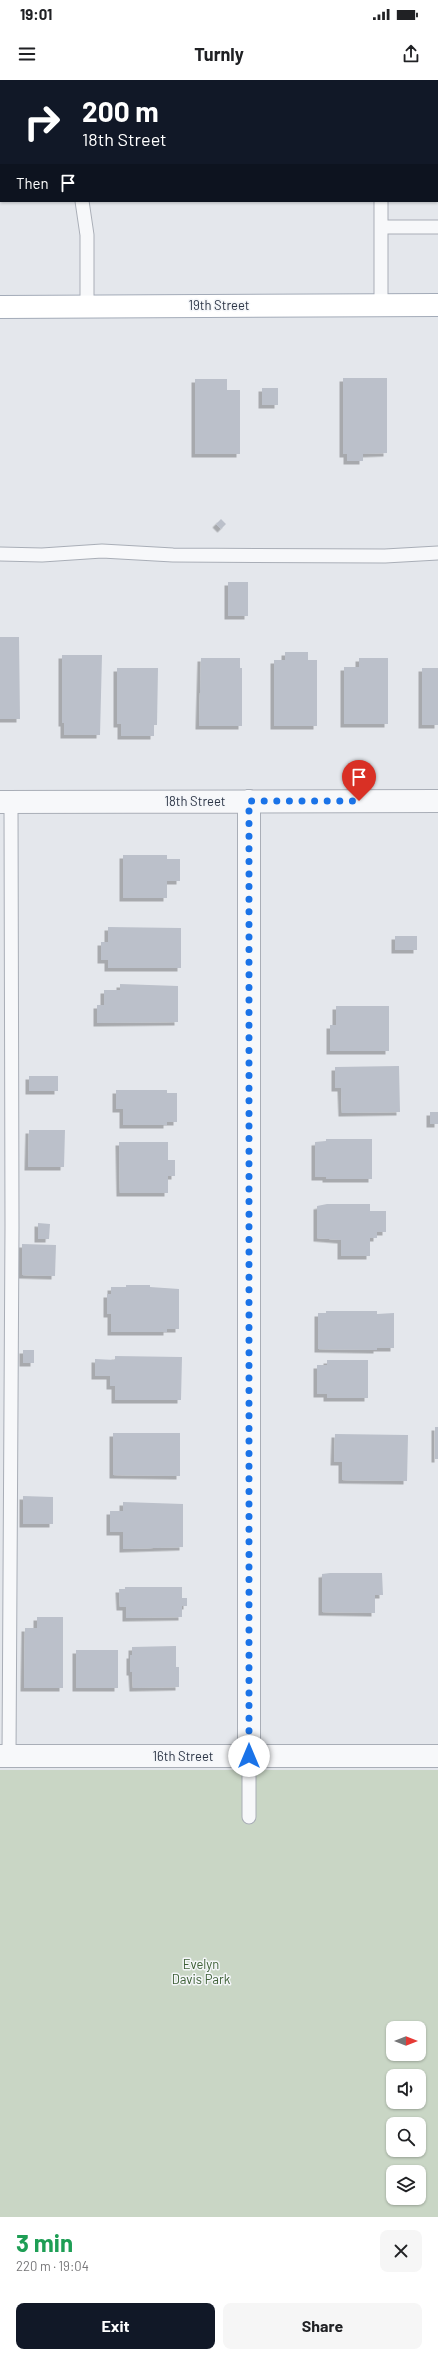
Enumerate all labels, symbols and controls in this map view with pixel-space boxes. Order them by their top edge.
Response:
text: 19:01 [20,5,52,23]
icon: menu [16,43,38,65]
text: Turnly [194,43,244,65]
icon: share [400,43,422,65]
text: 200 m [82,94,159,128]
icon: right [16,96,68,148]
text: 18th Street [82,128,167,150]
icon: arrive [57,172,79,194]
text: Then [16,174,49,192]
street label: 19th Street [188,297,250,313]
pin [342,760,376,801]
icon: arrive [348,766,370,788]
street label: 18th Street [164,793,226,809]
position arrow [228,1735,270,1777]
street label: 16th Street [152,1748,214,1764]
park label: Evelyn Davis Park [172,1956,231,1987]
north arrow [386,2021,426,2061]
map controls [386,2021,426,2205]
button: sound [386,2069,426,2109]
button: search [386,2117,426,2157]
button: layers [386,2165,426,2205]
text: 3 min [16,2228,73,2257]
button: close [380,2230,422,2272]
text: 220 m · 19:04 [16,2258,89,2274]
button: Exit [16,2303,215,2349]
button: Share [223,2303,422,2349]

